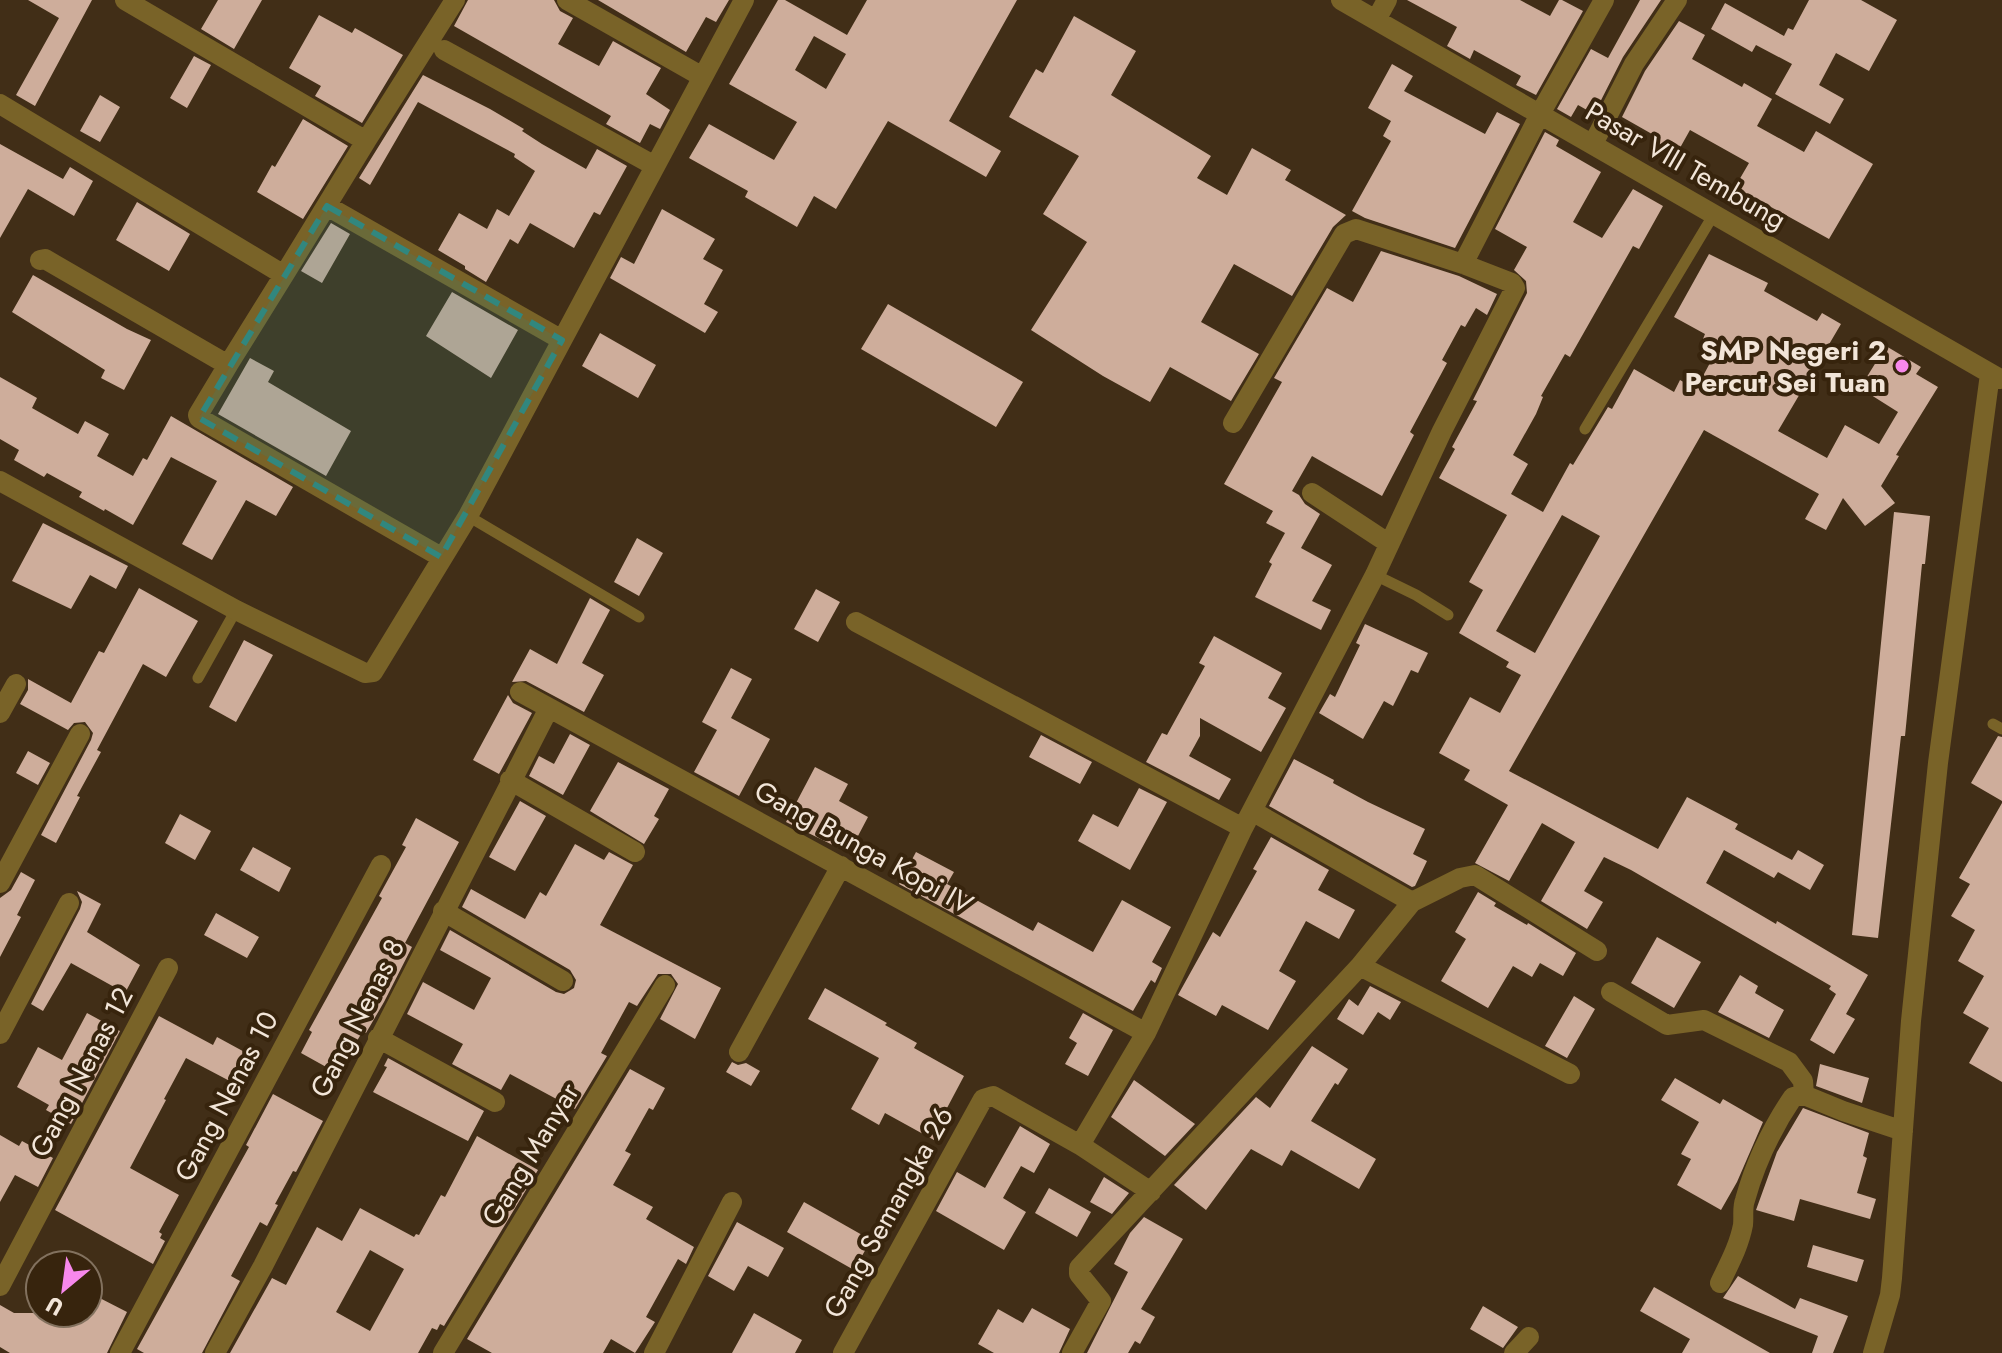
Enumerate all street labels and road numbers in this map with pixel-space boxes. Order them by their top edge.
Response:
street label: Pasar VIII Tembung [1578,91,1794,240]
street label: Gang Bunga Kopi IV [747,770,981,925]
street label: Gang Nenas 8 [300,932,415,1105]
street label: Gang Nenas 12 [20,980,143,1164]
street label: Gang Nenas 10 [164,1004,289,1189]
street label: Gang Manyar [472,1075,589,1234]
street label: Gang Semangka 26 [813,1099,964,1325]

